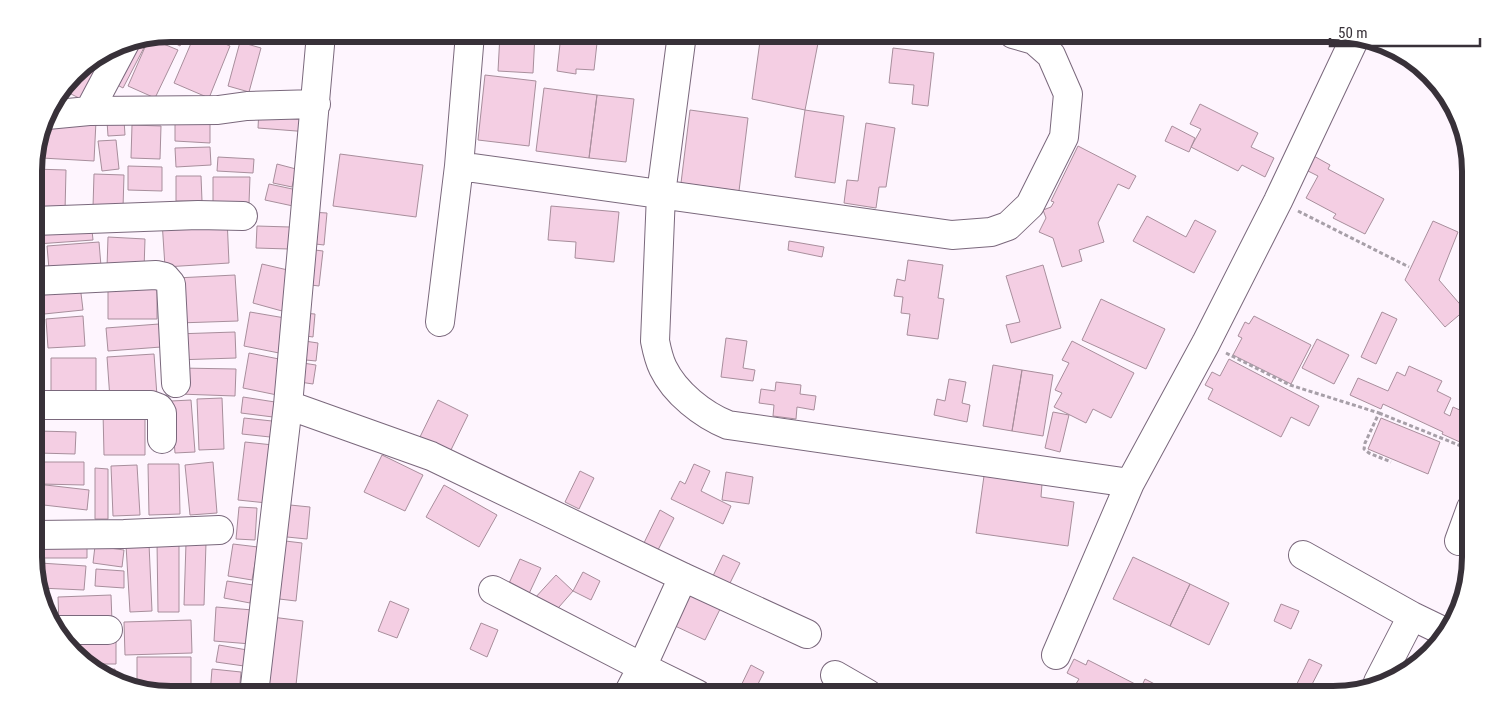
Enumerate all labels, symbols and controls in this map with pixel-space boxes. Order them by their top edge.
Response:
scale bar [1330,15,1480,47]
text: 50 m [1338,24,1368,42]

